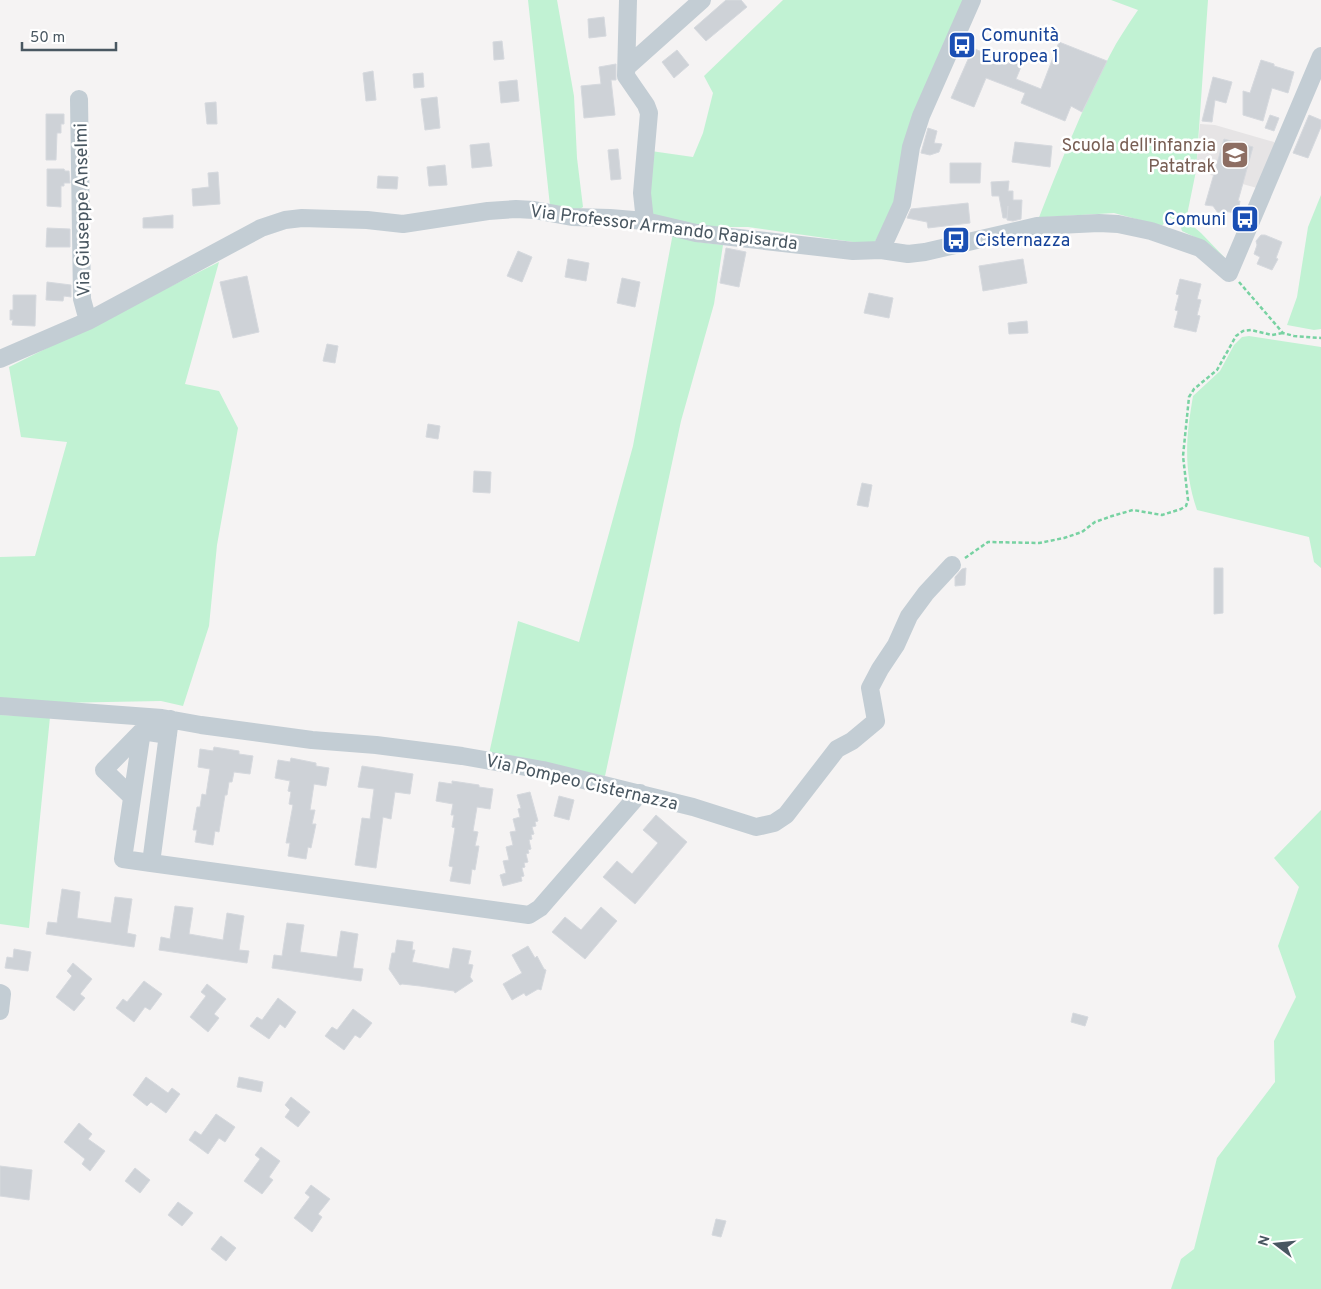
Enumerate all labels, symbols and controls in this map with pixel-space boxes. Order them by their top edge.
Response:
scale bar [22,20,116,52]
place label: Comunità Europea 1 [981,25,1059,69]
text: 50 m [30,29,65,48]
bus stop icon: Comunità Europea 1 [947,30,977,60]
street label: Via Giuseppe Anselmi [70,123,97,297]
place label: Scuola dell'infanzia Patatrak [1062,135,1216,179]
school or university icon: Scuola dell'infanzia Patatrak [1220,140,1250,170]
street label: Via Professor Armando Rapisarda [529,201,799,256]
bus stop icon: Comuni [1230,204,1260,234]
place label: Comuni [1164,209,1226,232]
bus stop icon: Cisternazza [941,225,971,255]
place label: Cisternazza [975,230,1070,253]
street label: Via Pompeo Cisternazza [483,750,680,817]
north arrow [1251,1219,1301,1269]
text: N [1255,1234,1275,1248]

